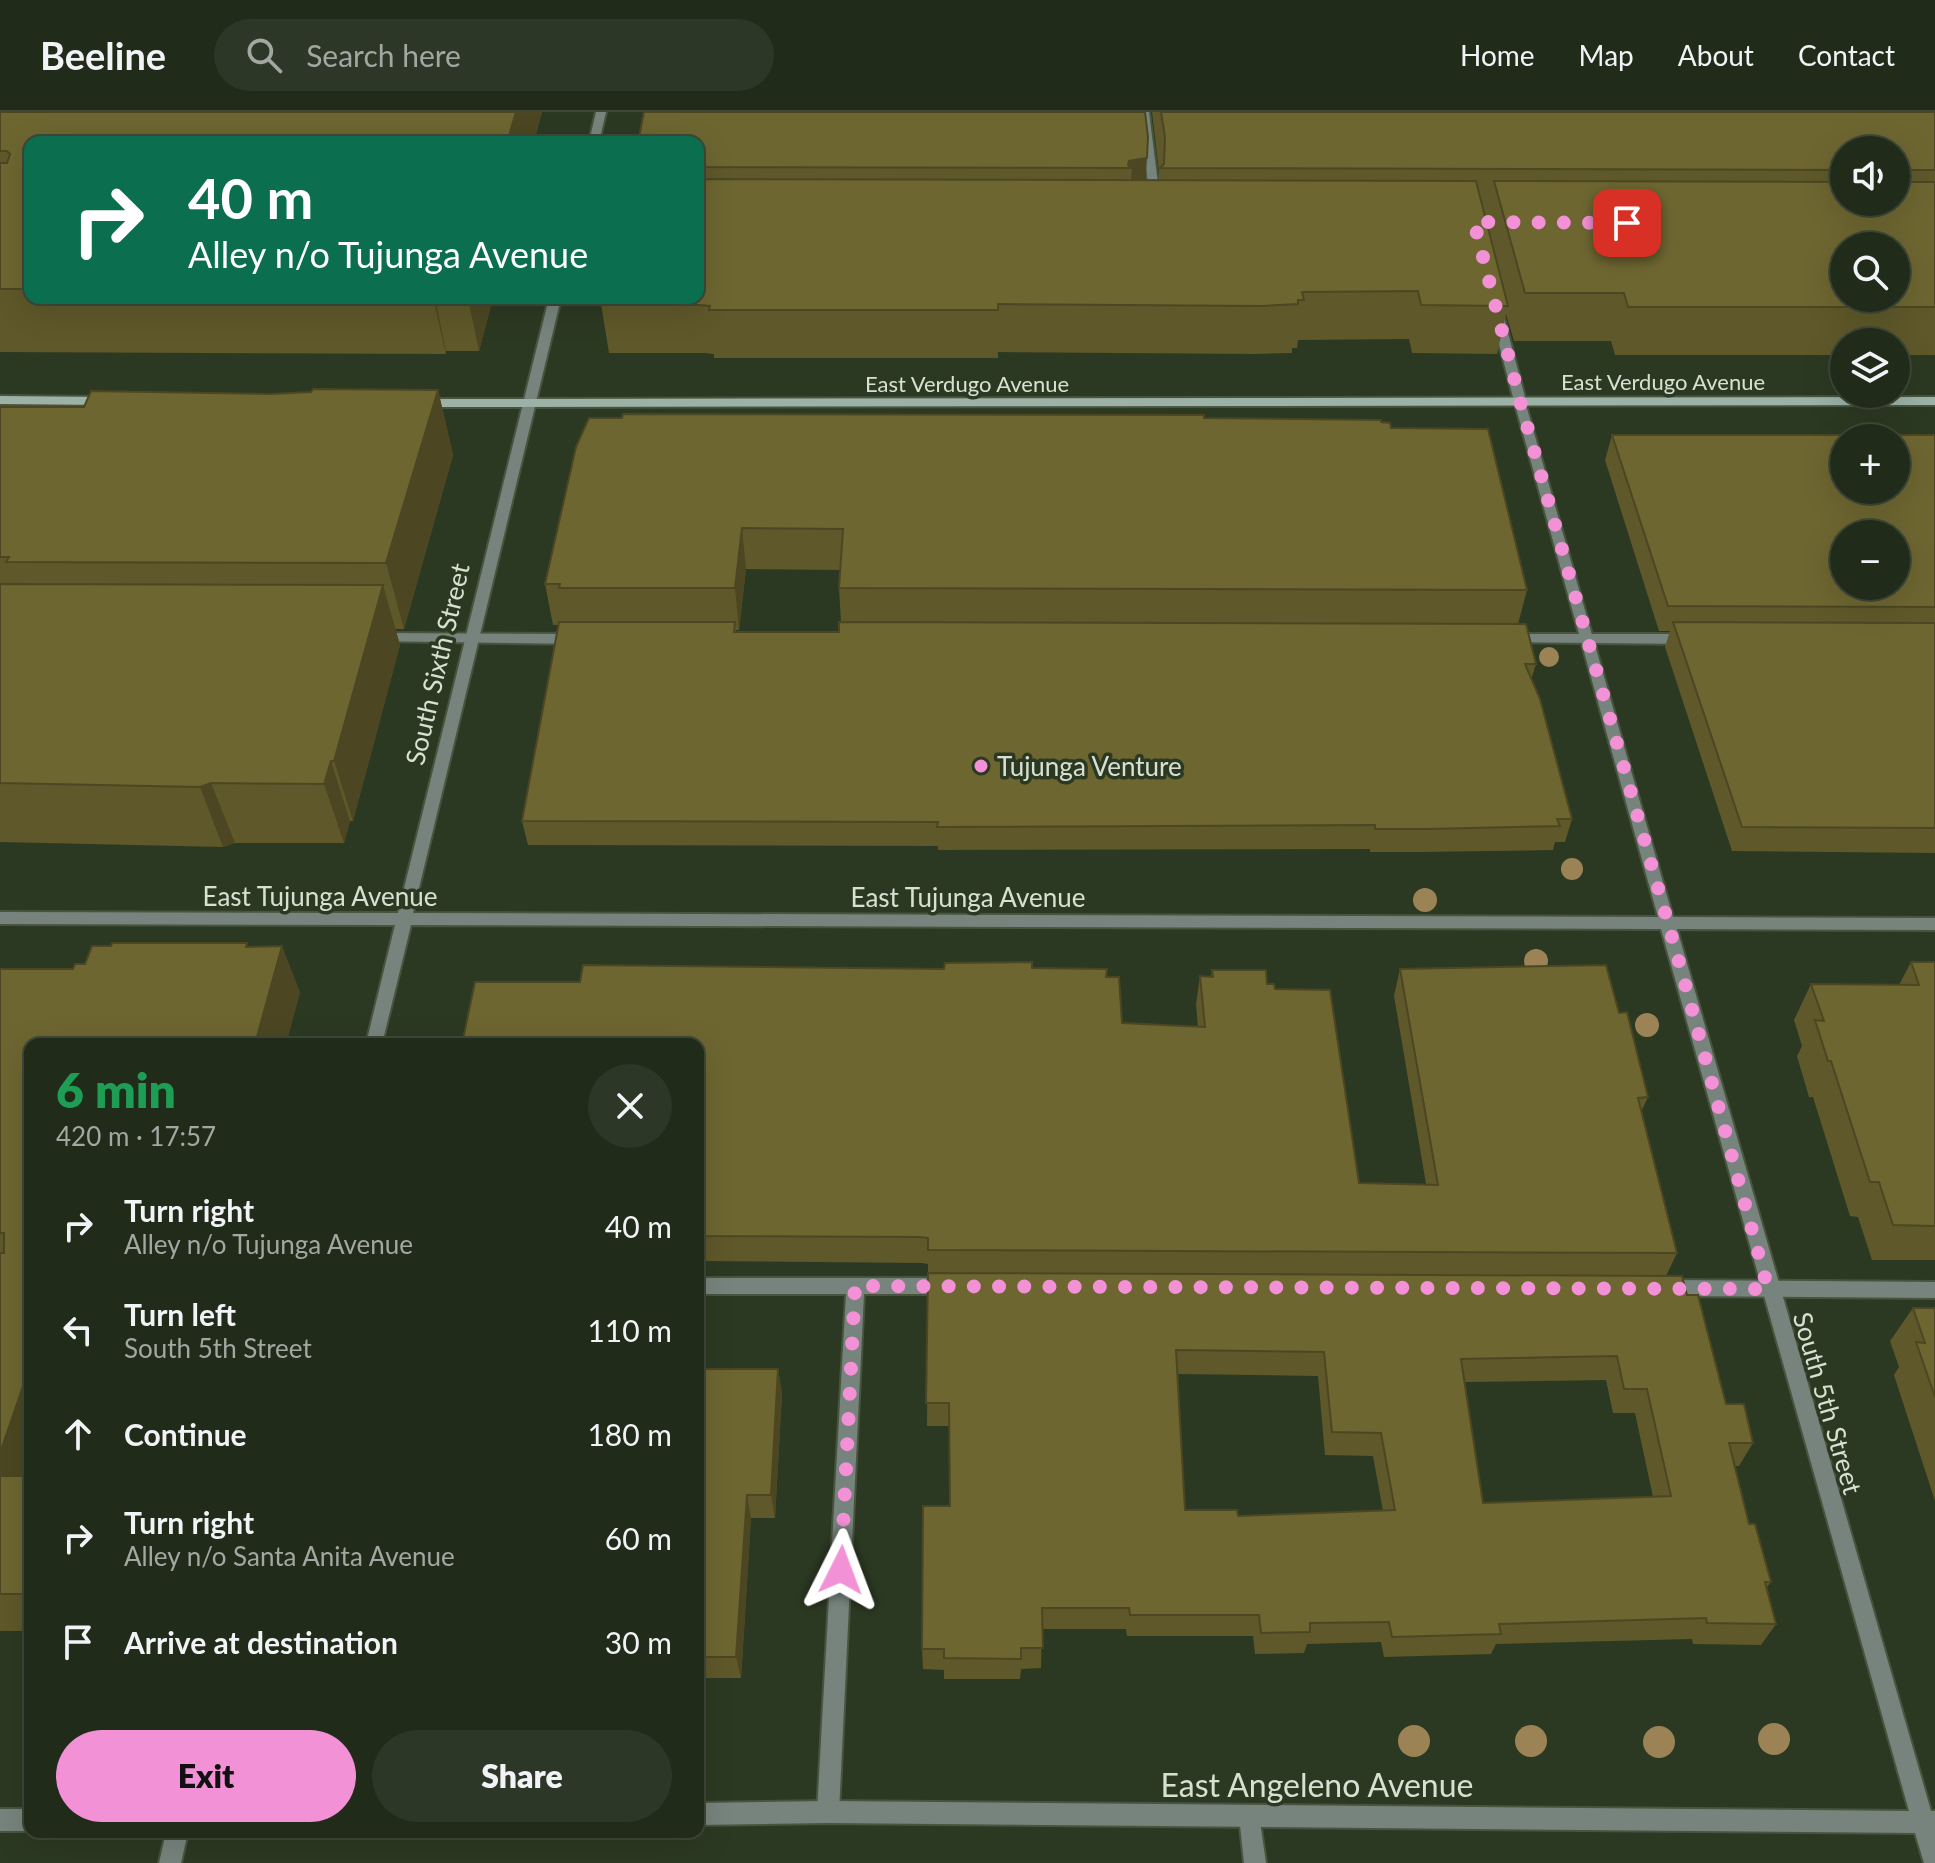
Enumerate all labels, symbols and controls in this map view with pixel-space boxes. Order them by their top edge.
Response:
search box [214,19,774,91]
text: Beeline [40,32,166,78]
icon: search [242,33,286,77]
text: Search here [306,37,461,73]
text: Home [1460,38,1535,72]
text: Map [1579,38,1634,72]
text: About [1678,38,1754,72]
text: Contact [1798,38,1895,72]
map controls [1830,136,1910,600]
button: sound [1830,136,1910,216]
text: 40 m [188,164,313,231]
icon: right [56,168,160,272]
pin [1593,189,1661,257]
icon: arrive [1605,201,1649,245]
text: Alley n/o Tujunga Avenue [188,232,588,276]
button: search [1830,232,1910,312]
button: layers [1830,328,1910,408]
street label: East Verdugo Avenue [1561,368,1765,395]
street label: East Verdugo Avenue [865,370,1069,397]
button: + [1830,424,1910,504]
button: − [1830,520,1910,600]
street label: South Sixth Street [398,559,476,768]
place label: Tujunga Venture [997,750,1182,782]
marker: Tujunga Venture [972,757,990,775]
street label: East Tujunga Avenue [203,880,437,912]
street label: East Tujunga Avenue [851,881,1085,913]
text: 6 min [56,1061,176,1118]
button: close [588,1064,672,1148]
text: 420 m · 17:57 [56,1120,216,1152]
text: Turn right [124,1192,254,1228]
icon: right [56,1204,100,1248]
text: 40 m [605,1208,672,1244]
text: Alley n/o Tujunga Avenue [124,1228,413,1260]
text: Turn left [124,1296,236,1332]
icon: left [56,1308,100,1352]
street label: South 5th Street [1787,1308,1869,1498]
text: 110 m [587,1312,672,1348]
text: South 5th Street [124,1332,312,1364]
icon: ahead [56,1412,100,1456]
text: Continue [124,1416,247,1452]
text: 180 m [587,1416,672,1452]
text: Turn right [124,1504,254,1540]
icon: right [56,1516,100,1560]
text: 60 m [605,1520,672,1556]
position arrow [799,1528,883,1612]
text: Alley n/o Santa Anita Avenue [124,1540,455,1572]
icon: arrive [56,1620,100,1664]
text: Arrive at destination [124,1624,398,1660]
text: 30 m [605,1624,672,1660]
button: Exit [56,1730,356,1822]
button: Share [372,1730,672,1822]
street label: East Angeleno Avenue [1161,1765,1473,1804]

